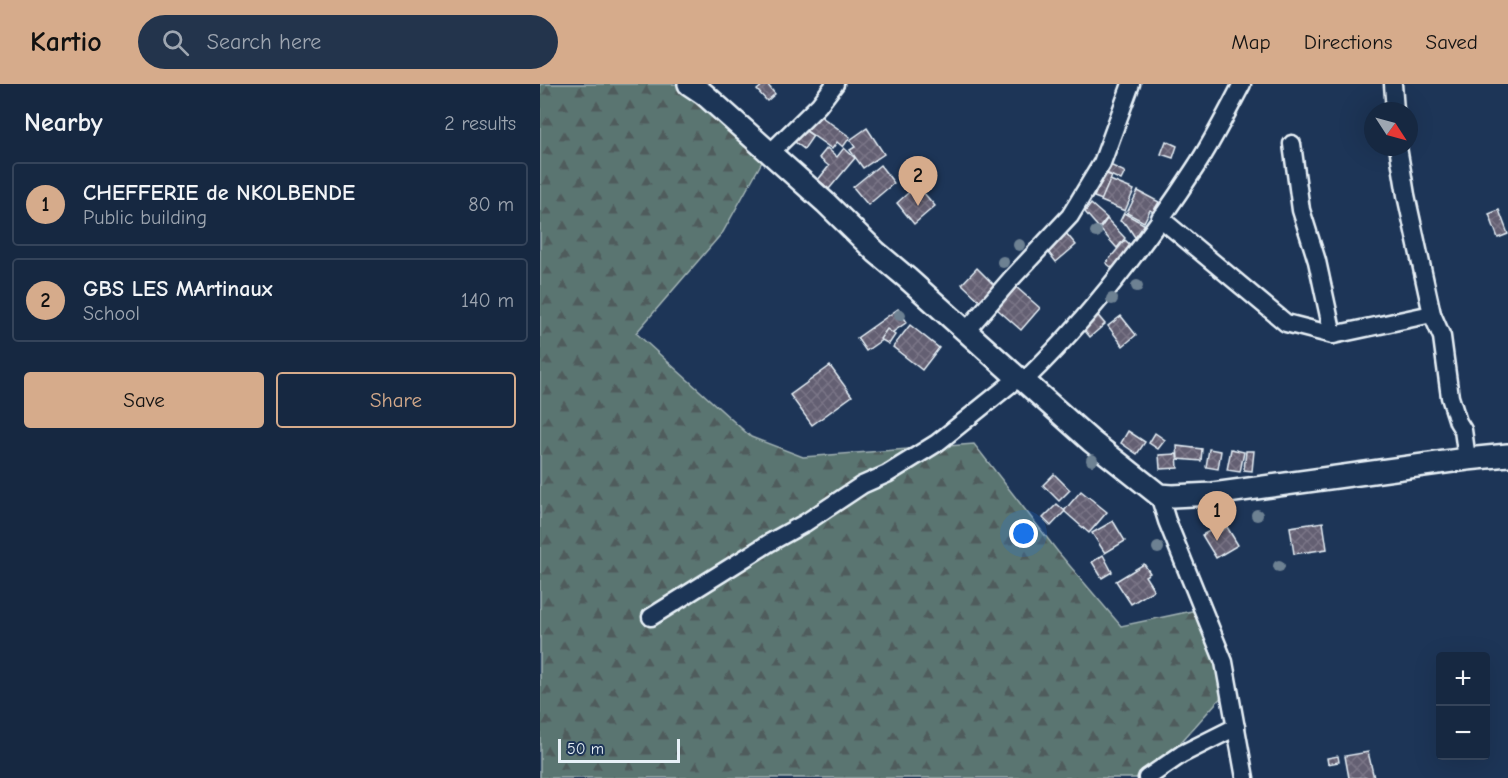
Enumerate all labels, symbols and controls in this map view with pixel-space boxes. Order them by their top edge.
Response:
search box [138,15,558,69]
text: Kartio [30,26,102,58]
icon: search [159,26,192,59]
text: Search here [207,29,321,55]
text: Map [1231,30,1271,54]
text: Directions [1304,30,1393,54]
text: Saved [1426,30,1478,54]
north arrow [1364,102,1418,156]
text: Nearby [24,108,103,138]
text: 2 results [444,112,516,135]
pin: 2 [898,156,938,206]
text: CHEFFERIE de NKOLBENDE [83,180,355,206]
text: 1 [42,193,49,216]
text: 80 m [468,193,514,216]
text: Public building [83,206,207,229]
text: GBS LES MArtinaux [83,276,273,302]
text: 2 [41,289,50,312]
text: 140 m [461,289,514,312]
text: School [83,302,140,325]
button: Save [24,372,264,428]
button: Share [276,372,516,428]
pin: 1 [1198,492,1236,541]
your location [1009,519,1038,548]
map controls [1436,652,1490,760]
button: + [1436,652,1490,706]
button: − [1436,706,1490,760]
scale bar [558,736,680,764]
text: 50 m [567,740,604,758]

